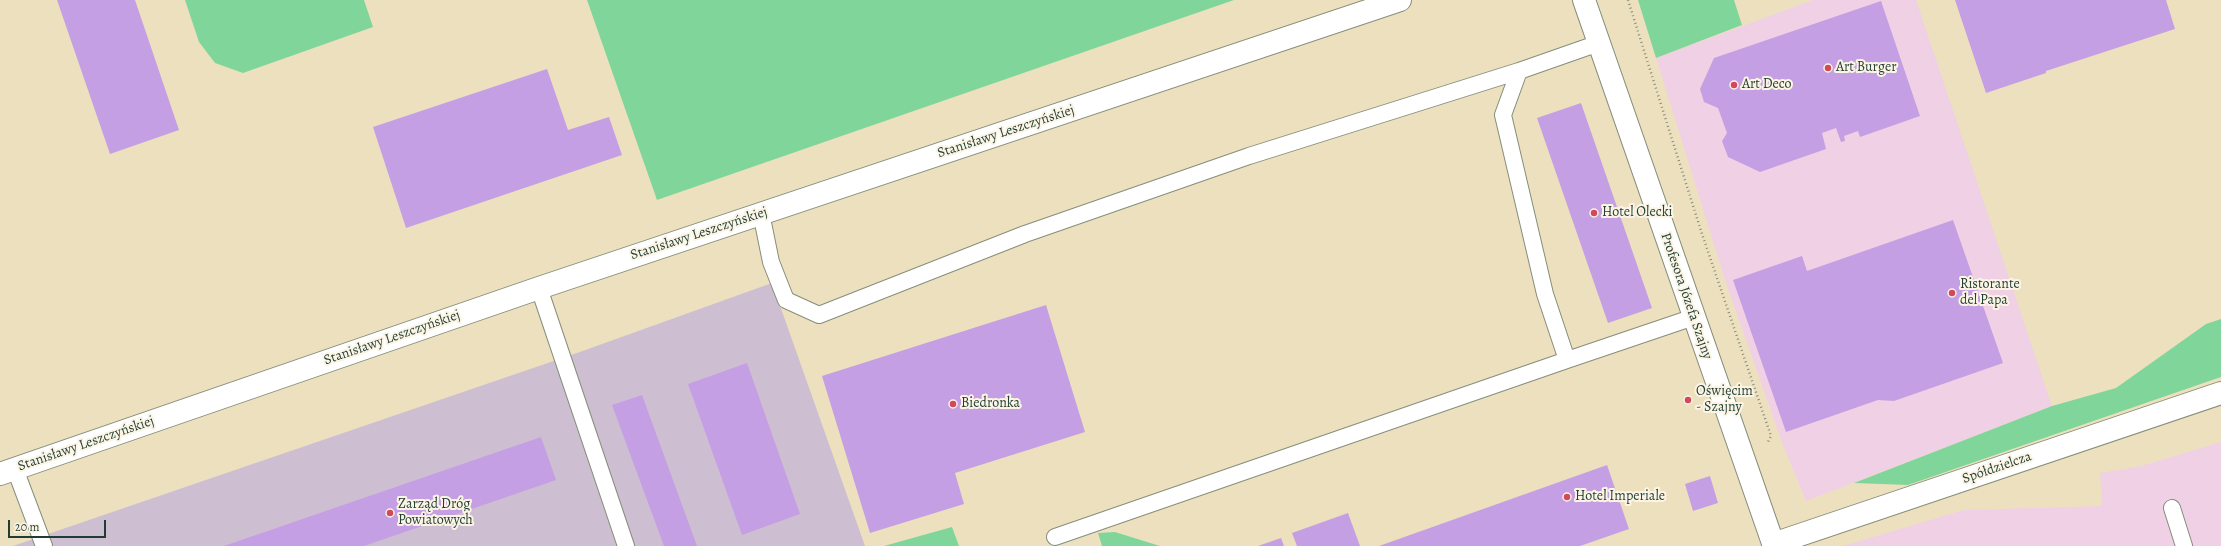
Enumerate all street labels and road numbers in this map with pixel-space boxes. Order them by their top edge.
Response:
street label: Stanisławy Leszczyńskiej [935,102,1077,162]
street label: Stanisławy Leszczyńskiej [628,204,770,264]
street label: Profesora Józefa Szajny [1656,231,1716,361]
street label: Stanisławy Leszczyńskiej [322,307,462,369]
street label: Stanisławy Leszczyńskiej [16,413,156,475]
street label: Spółdzielcza [1960,448,2034,488]

